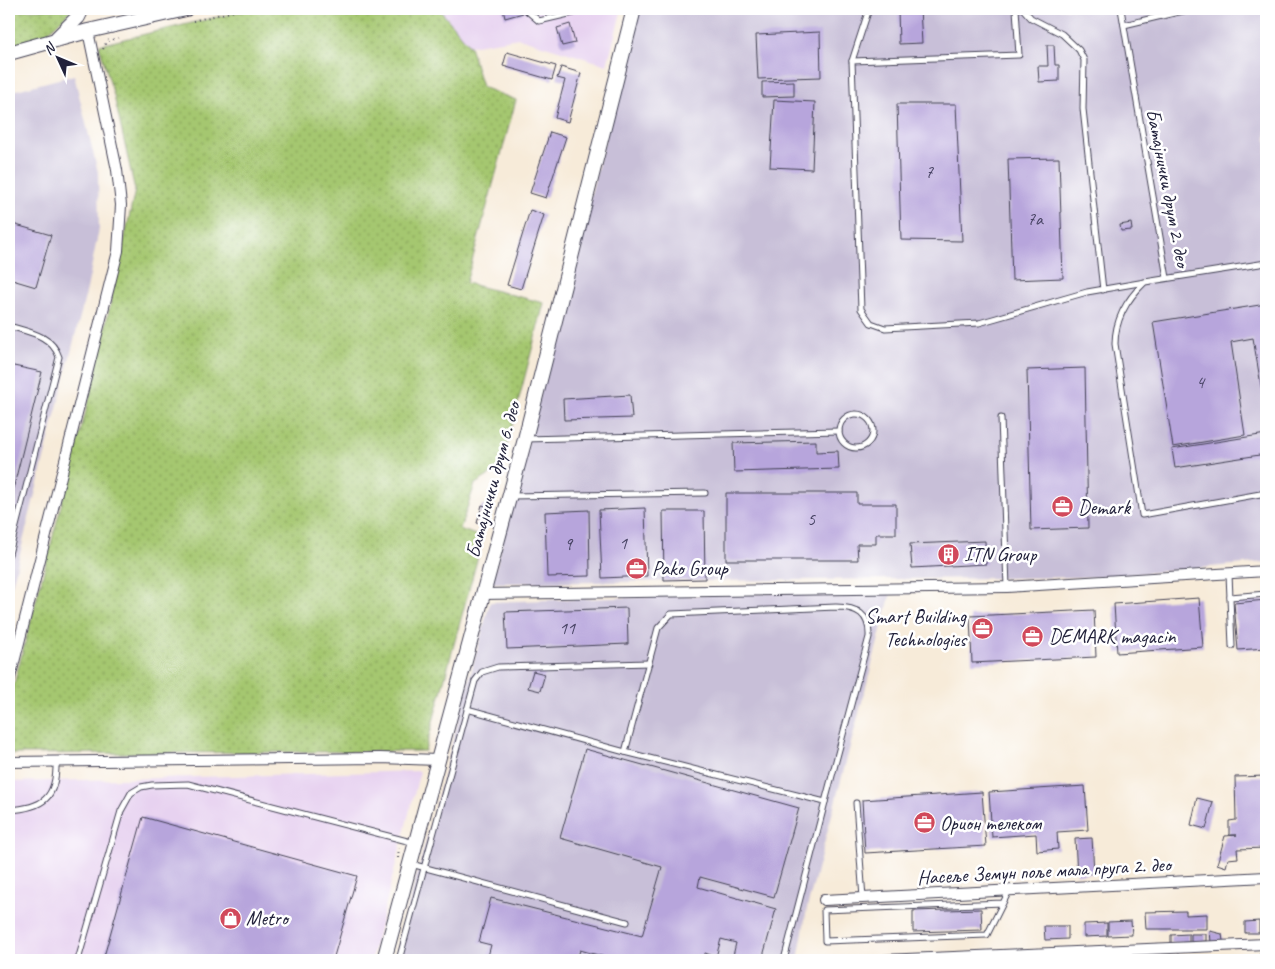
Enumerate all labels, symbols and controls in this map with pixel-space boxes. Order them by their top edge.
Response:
north arrow [32,32,82,82]
text: N [40,39,60,58]
street label: Батајнички друм 2. део [1140,107,1196,271]
house number: 7 [925,161,934,183]
house number: 7a [1027,208,1044,230]
house number: 4 [1196,371,1206,393]
street label: Батајнички друм 6. део [460,397,526,561]
office icon: Demark [1050,495,1074,519]
place label: Demark [1078,495,1132,520]
house number: 5 [807,508,816,530]
house number: 1 [619,532,628,554]
house number: 9 [564,533,574,555]
building icon: ITN Group [936,542,960,566]
place label: ITN Group [964,542,1038,567]
office icon: Pako Group [624,556,648,580]
place label: Pako Group [652,556,729,581]
place label: Smart Building Technologies [865,604,968,652]
office icon: Smart Building Technologies [970,616,994,640]
house number: 11 [559,617,576,639]
office icon: DEMARK magacin [1021,624,1045,648]
place label: DEMARK magacin [1049,624,1177,649]
office icon: Орион телеком [912,811,936,835]
place label: Орион телеком [940,811,1042,836]
street label: Насеље Земун поље мала пруга 2. део [917,852,1173,890]
shop icon: Metro [218,906,242,930]
place label: Metro [246,906,290,931]

